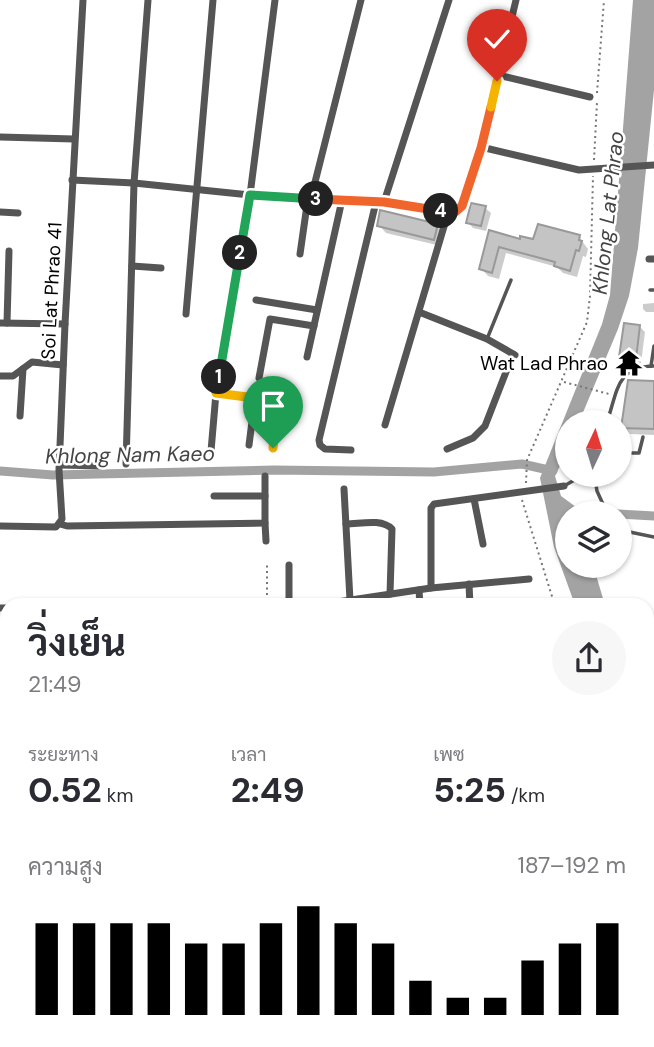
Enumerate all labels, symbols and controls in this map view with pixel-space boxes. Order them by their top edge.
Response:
pin [467,9,527,81]
icon: check [478,20,516,58]
water label: Khlong Lat Phrao [585,130,631,296]
pin: 3 [298,182,334,216]
text: 3 [310,186,321,211]
pin: 4 [424,194,458,228]
text: 4 [434,198,447,223]
street label: Soi Lat Phrao 41 [35,222,68,360]
pin: 2 [222,236,258,270]
text: 2 [234,240,245,265]
temple icon: Wat Lad Phrao [614,348,644,378]
place label: Wat Lad Phrao [480,351,608,376]
pin: 1 [202,360,236,394]
text: 1 [215,364,222,389]
pin [243,376,303,448]
icon: arrive [254,387,292,425]
north arrow [555,410,632,486]
map controls [555,410,632,578]
water label: Khlong Nam Kaeo [45,440,215,470]
button: layers [555,501,632,578]
text: วิ่งเย็น [28,618,126,668]
button: share [552,621,626,695]
text: 21:49 [28,669,81,699]
text: ระยะทาง [28,742,99,767]
text: เวลา [231,742,267,767]
text: เพซ [433,742,465,767]
text: 0.52 [28,767,102,813]
text: 2:49 [231,767,305,813]
text: 5:25 [433,767,506,813]
text: km [102,783,133,808]
text: /km [506,783,545,808]
text: 187–192 m [517,850,626,880]
text: ความสูง [28,852,103,882]

